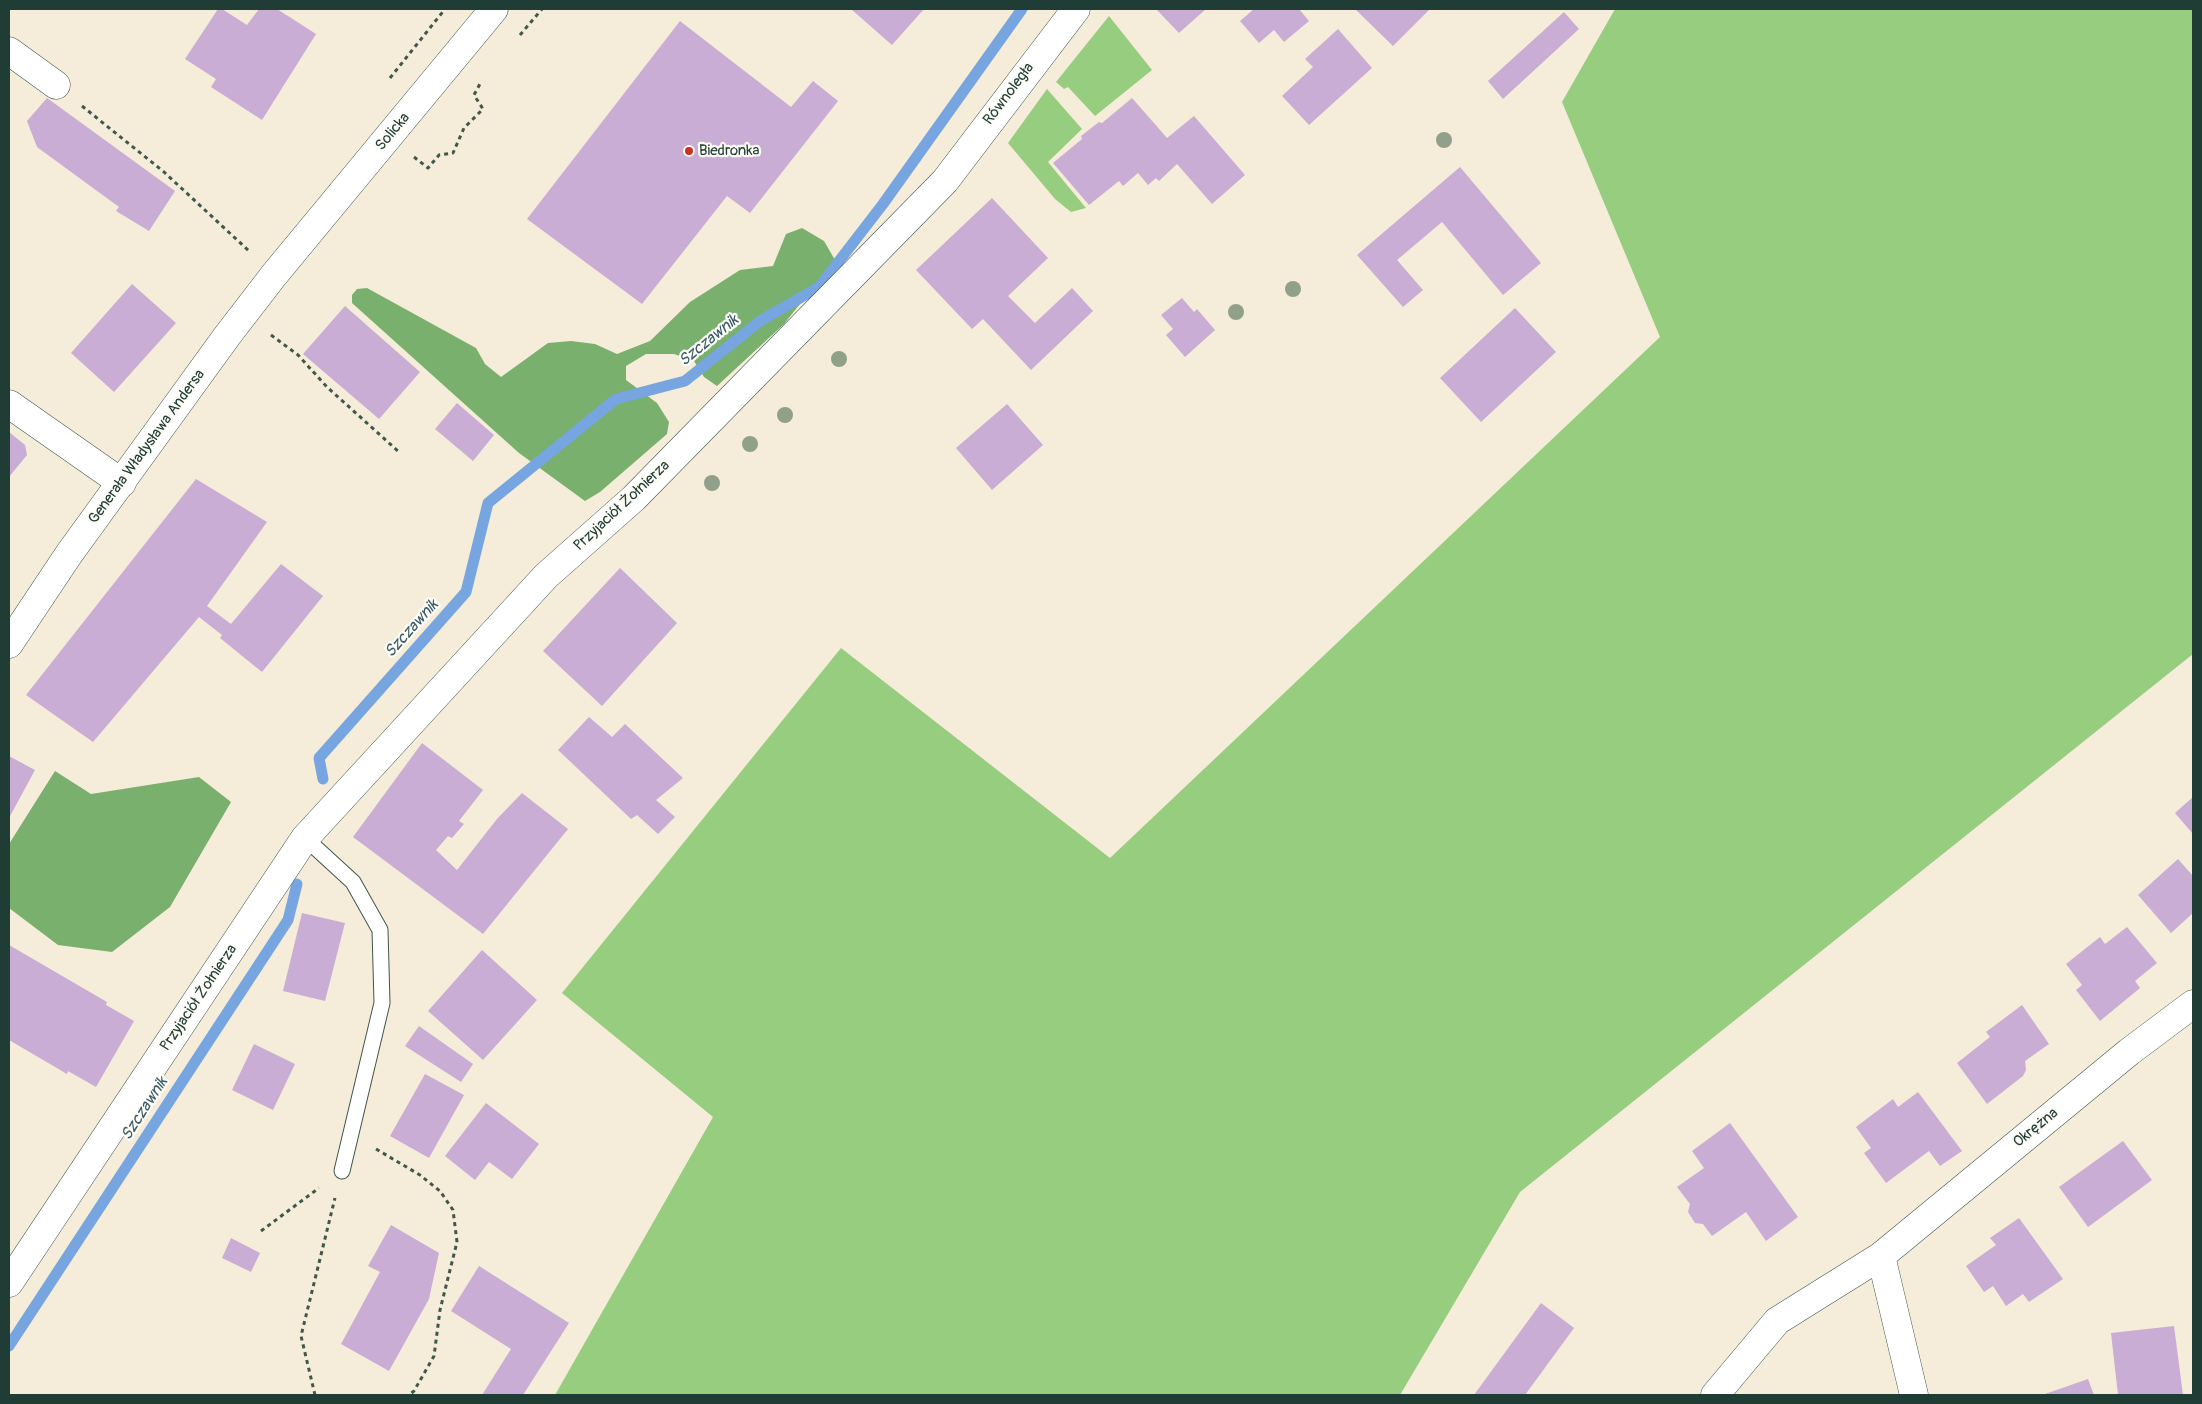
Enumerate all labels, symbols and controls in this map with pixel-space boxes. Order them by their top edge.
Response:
street label: Równoległa [980,59,1038,129]
street label: Solicka [372,109,414,155]
place label: Biedronka [699,142,760,160]
marker: Biedronka [683,145,695,157]
water label: Szczawnik [675,311,743,371]
street label: Generała Władysława Andersa [85,366,209,528]
street label: Przyjaciół Żołnierza [570,457,674,555]
water label: Szczawnik [381,596,443,662]
street label: Przyjaciół Żołnierza [157,941,241,1055]
water label: Szczawnik [118,1074,172,1144]
street label: Okrężna [2010,1105,2062,1151]

